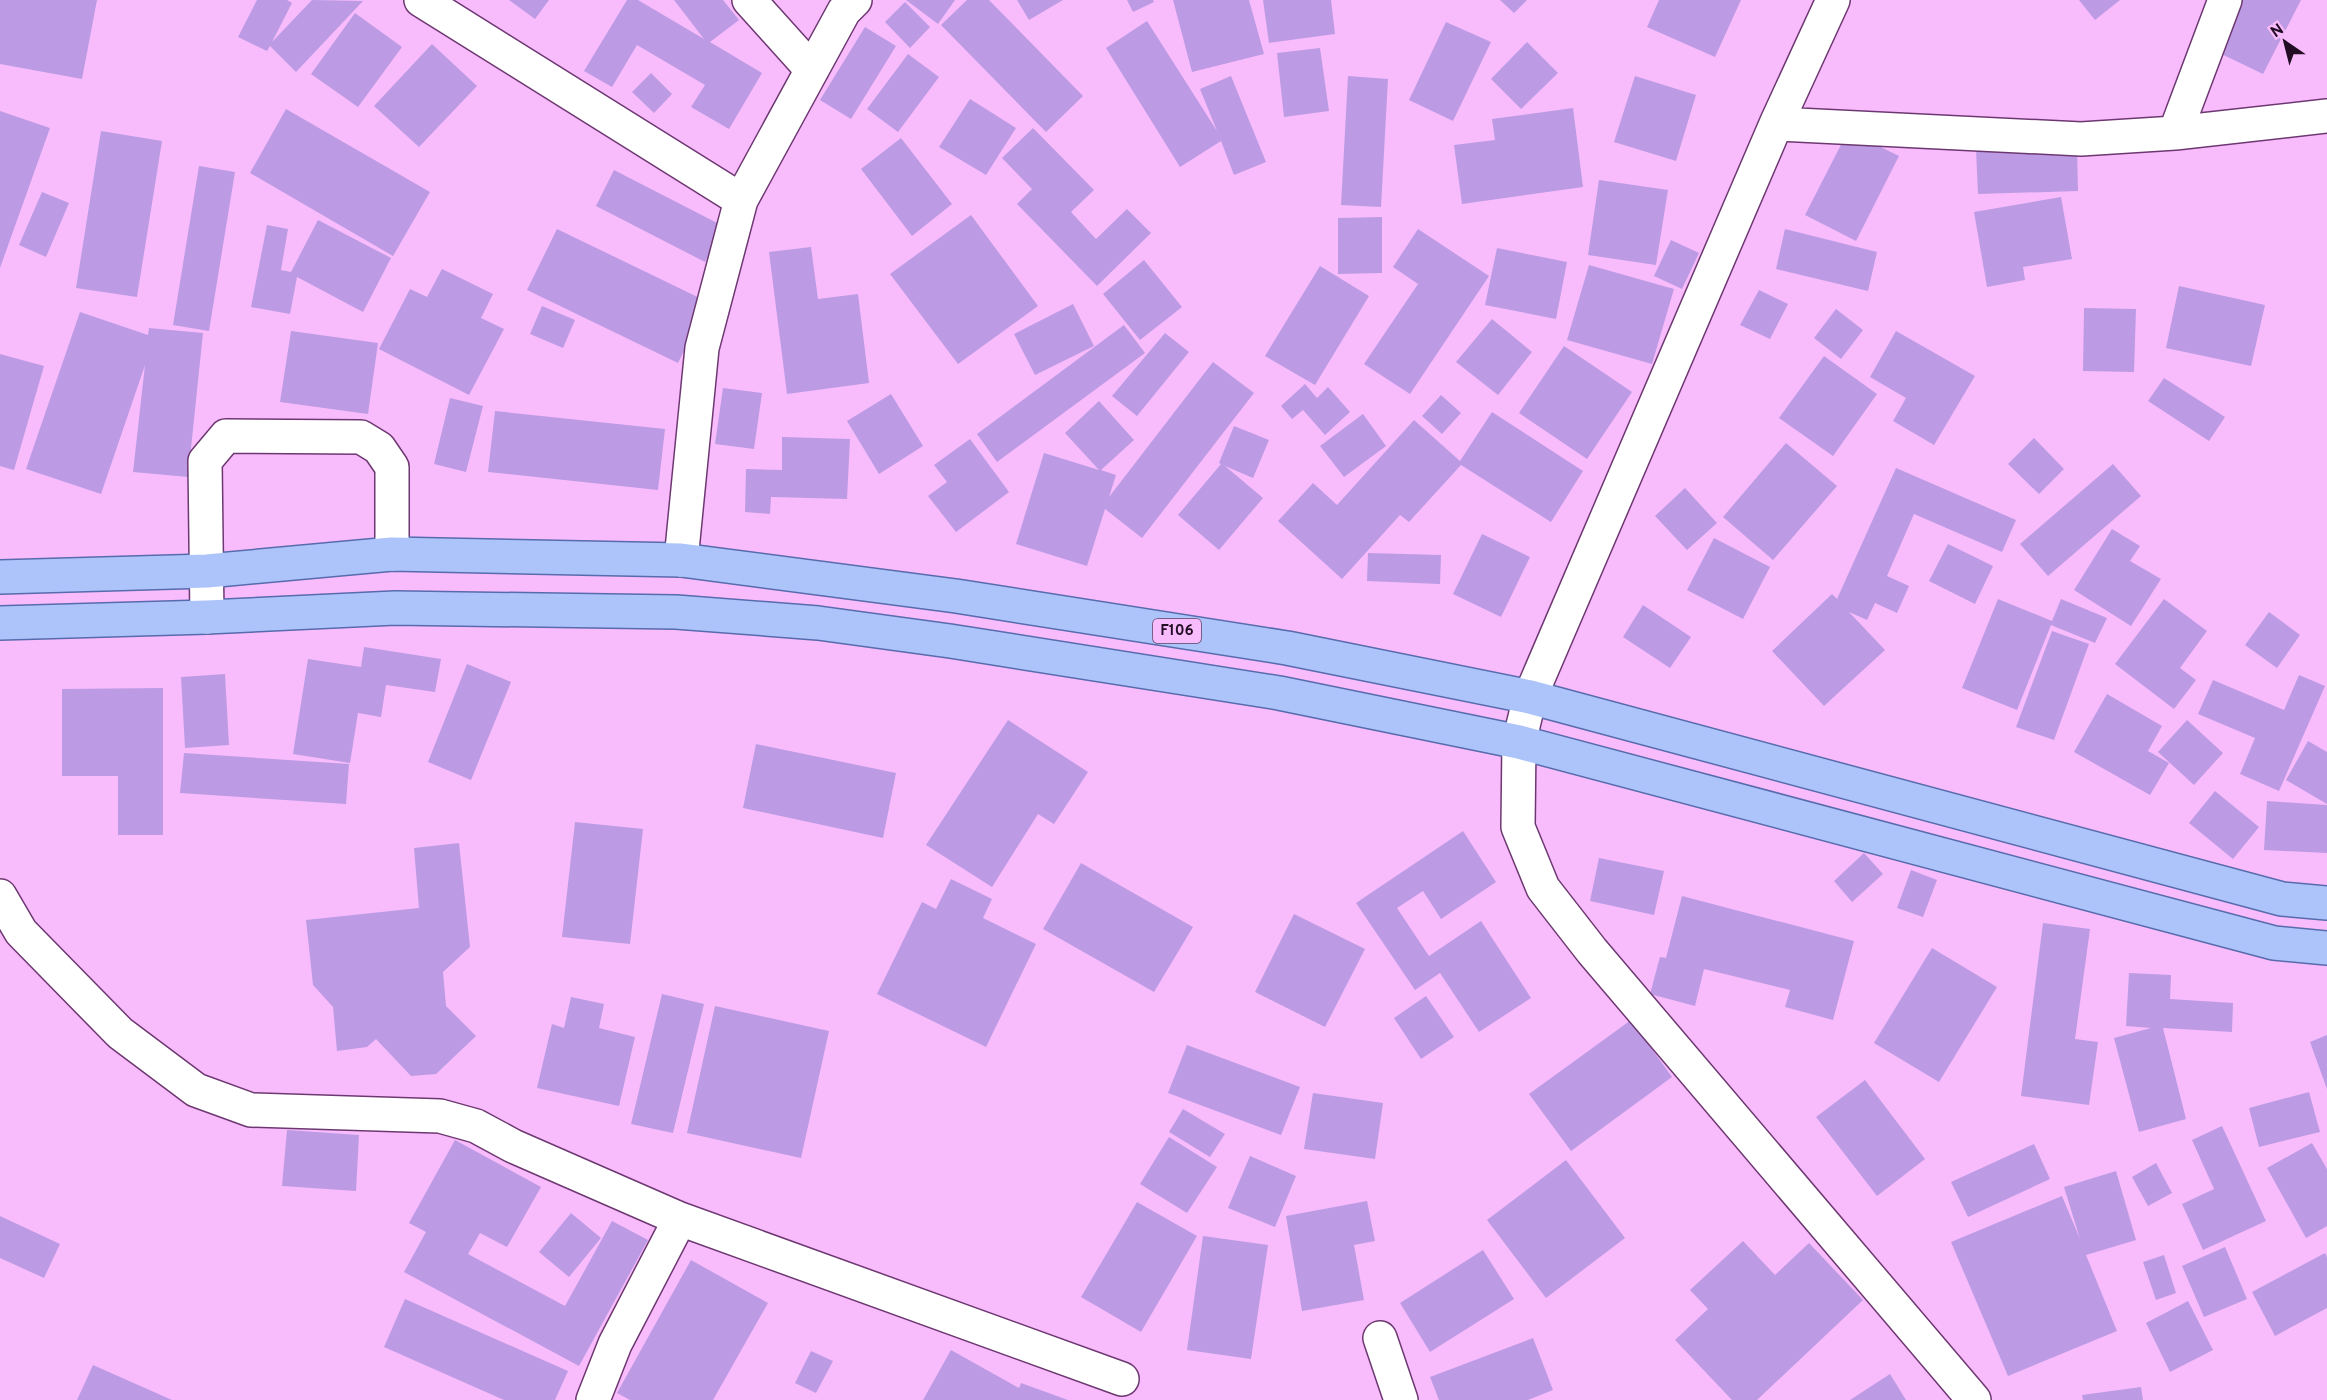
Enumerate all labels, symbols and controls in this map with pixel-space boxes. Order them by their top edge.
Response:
north arrow [2255,12,2315,72]
text: N [2267,20,2288,43]
road number: F106 [1153,619,1201,643]

